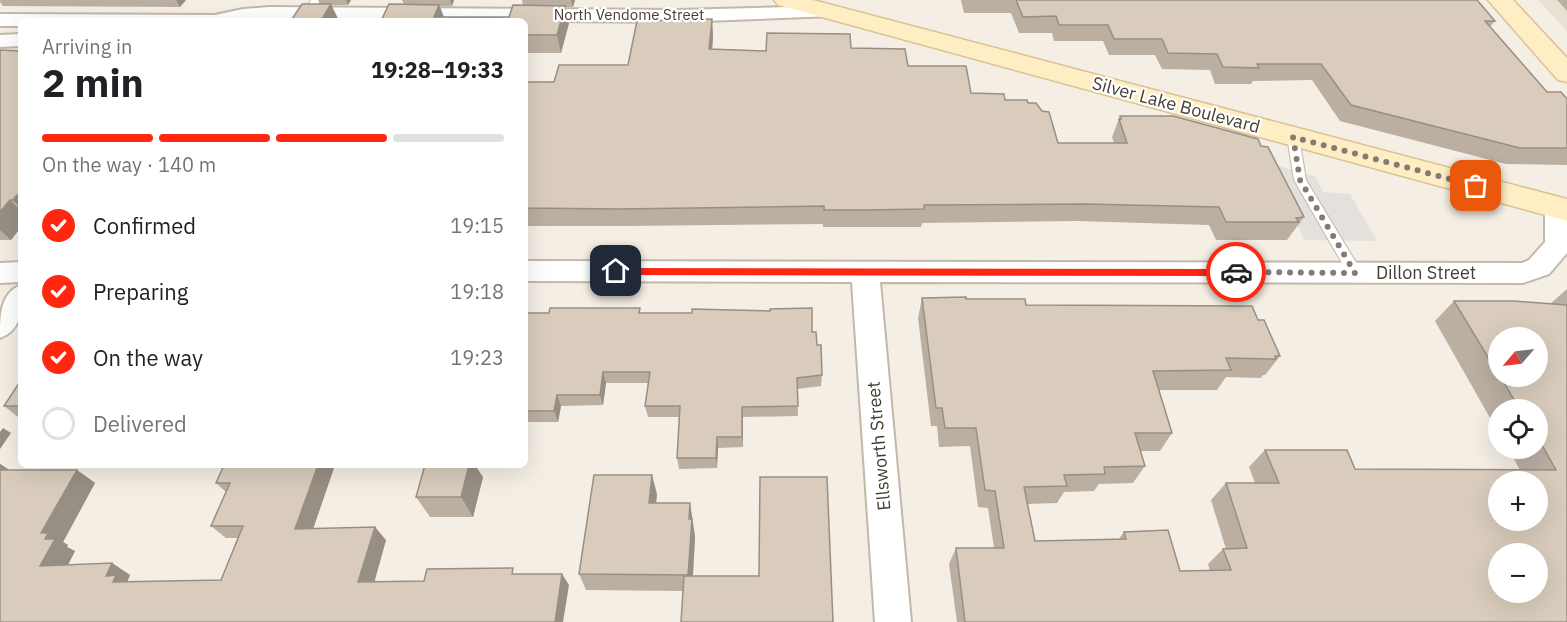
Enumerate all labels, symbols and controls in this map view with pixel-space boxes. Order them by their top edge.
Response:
street label: North Vendome Street [554,5,704,24]
text: Arriving in [42,33,132,60]
text: 19:28–19:33 [371,55,504,84]
text: 2 min [42,57,144,108]
street label: Silver Lake Boulevard [1090,71,1263,138]
text: On the way · 140 m [42,151,216,178]
pin [1450,160,1501,211]
icon: bag [1459,169,1492,202]
icon: check [42,209,75,242]
text: Confirmed [93,211,196,240]
text: 19:15 [450,212,504,239]
courier [1206,242,1266,302]
pin [590,245,641,296]
icon: home [599,254,632,287]
icon: car [1220,256,1253,289]
street label: Dillon Street [1376,261,1476,284]
icon: check [42,275,75,308]
text: Preparing [93,277,188,306]
text: 19:18 [450,278,504,305]
north arrow [1488,327,1548,387]
map controls [1488,327,1548,603]
icon: check [42,341,75,374]
text: On the way [93,343,203,372]
text: 19:23 [450,344,504,371]
street label: Ellsworth Street [861,381,896,512]
button: locate [1488,399,1548,459]
text: Delivered [93,409,187,438]
button: + [1488,471,1548,531]
button: − [1488,543,1548,603]

